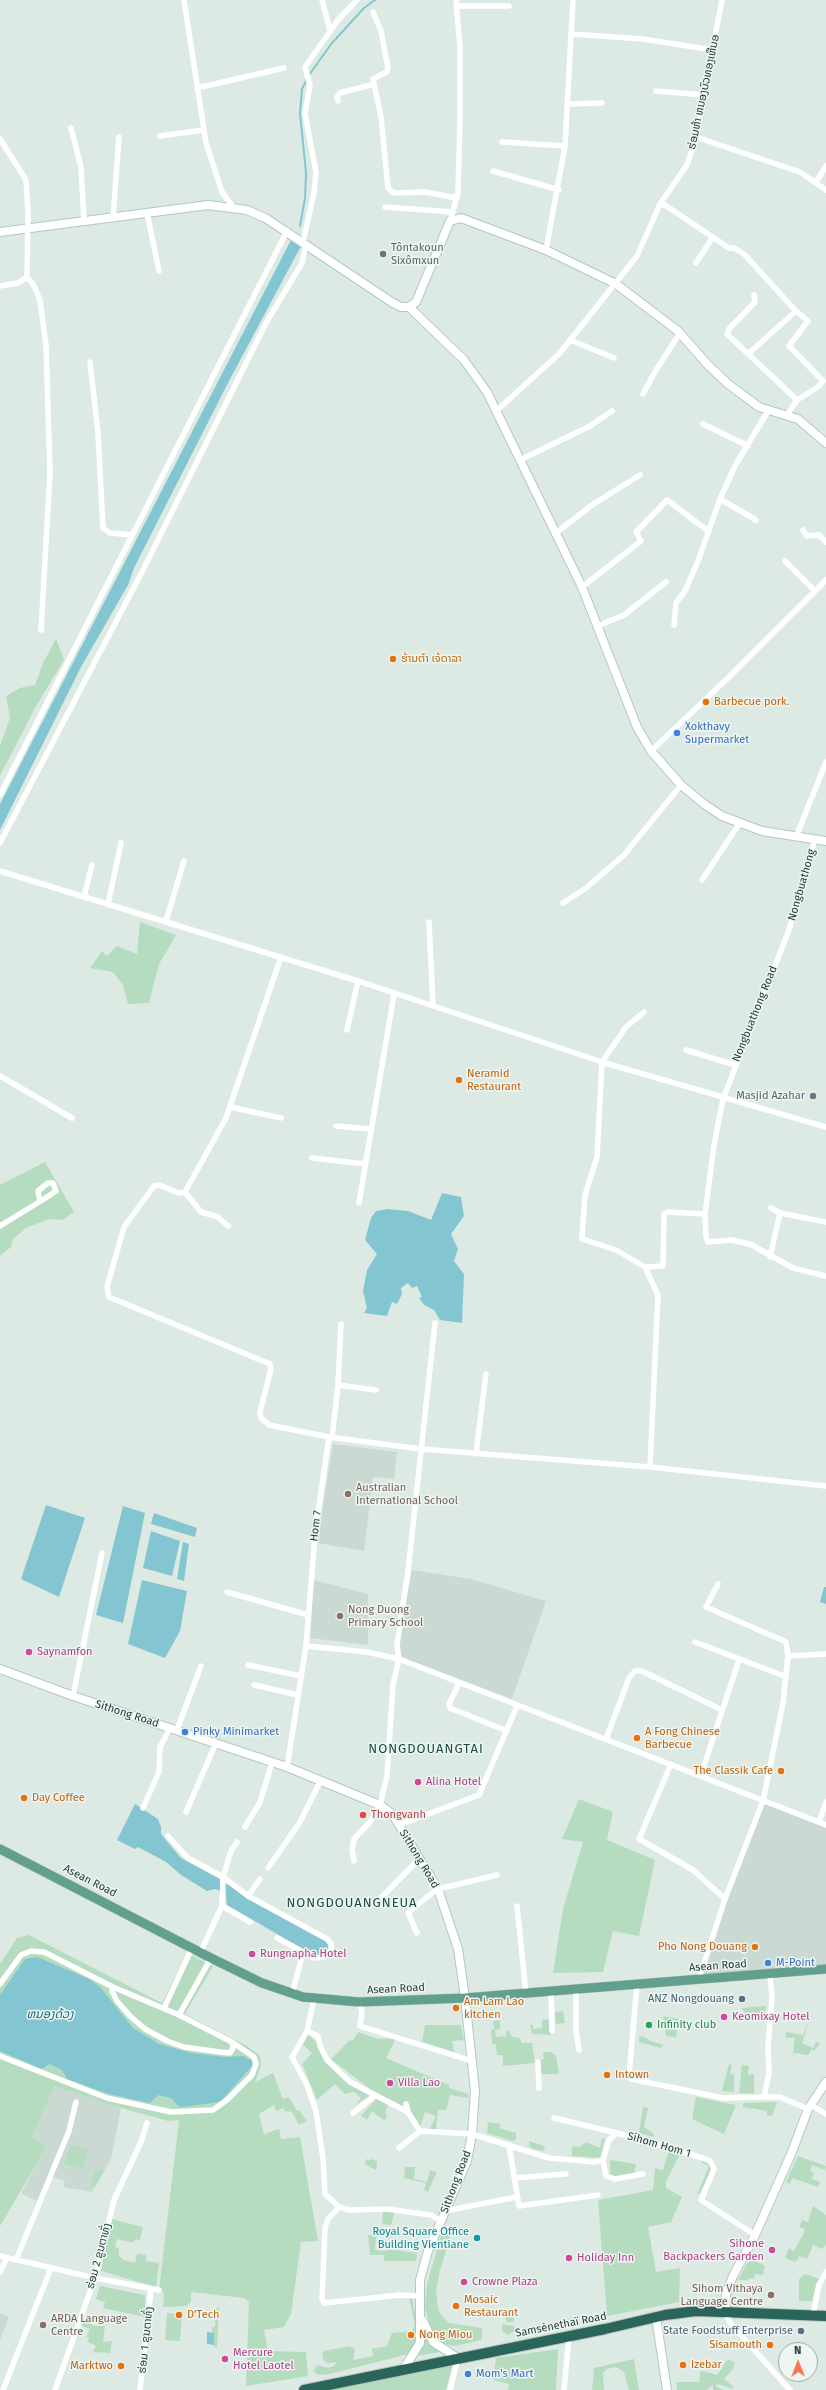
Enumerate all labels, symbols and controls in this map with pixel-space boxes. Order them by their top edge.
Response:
street label: ຮ່ອມຫ້າ ຫນອງບົວທອງເຫືນອ [685,33,723,151]
place label: Tôntakoun Sixômxun [391,241,444,267]
marker: Tôntakoun Sixômxun [378,249,388,259]
place label: ຮ້ານຕຳ ເຈ້ດາລາ [401,652,462,666]
marker: ຮ້ານຕຳ ເຈ້ດາລາ [388,654,398,664]
place label: Barbecue pork. [714,695,789,709]
marker: Barbecue pork. [701,697,711,707]
place label: Xokthavy Supermarket [685,720,749,746]
marker: Xokthavy Supermarket [672,728,682,738]
street label: Nongbuathong [785,848,819,922]
street label: Nongbuathong Road [730,964,780,1064]
place label: Neramid Restaurant [467,1067,521,1093]
marker: Neramid Restaurant [454,1075,464,1085]
place label: Masjid Azahar [736,1089,805,1103]
marker: Masjid Azahar [808,1091,818,1101]
place label: Australian International School [356,1481,458,1507]
marker: Australian International School [343,1489,353,1499]
street label: Hom 7 [308,1510,324,1542]
place label: Nong Duong Primary School [348,1603,423,1629]
marker: Nong Duong Primary School [335,1611,345,1621]
place label: Saynamfon [37,1645,93,1659]
marker: Saynamfon [24,1647,34,1657]
street label: Sithong Road [93,1697,161,1731]
place label: Pinky Minimarket [193,1725,279,1739]
place label: A Fong Chinese Barbecue [645,1725,720,1751]
marker: Pinky Minimarket [180,1727,190,1737]
marker: A Fong Chinese Barbecue [632,1733,642,1743]
district label: NONGDOUANGTAI [368,1741,484,1757]
place label: The Classik Cafe [693,1764,773,1778]
marker: The Classik Cafe [776,1766,786,1776]
place label: Alina Hotel [426,1775,481,1789]
marker: Alina Hotel [413,1777,423,1787]
place label: Day Coffee [32,1791,85,1805]
marker: Day Coffee [19,1793,29,1803]
place label: Thongvanh [371,1808,426,1822]
marker: Thongvanh [358,1810,368,1820]
street label: Sithong Road [396,1827,442,1891]
street label: Asean Road [61,1862,119,1900]
district label: NONGDOUANGNEUA [286,1895,418,1911]
place label: Pho Nong Douang [658,1940,747,1954]
marker: Pho Nong Douang [750,1942,760,1952]
place label: Rungnapha Hotel [260,1947,346,1961]
marker: Rungnapha Hotel [247,1949,257,1959]
place label: M-Point [776,1956,815,1970]
street label: Asean Road [689,1957,747,1975]
marker: M-Point [763,1958,773,1968]
street label: Asean Road [367,1981,425,1997]
place label: ANZ Nongdouang [648,1992,734,2006]
marker: ANZ Nongdouang [737,1994,747,2004]
place label: Am Lam Lao kitchen [464,1995,524,2021]
marker: Am Lam Lao kitchen [451,2003,461,2013]
water label: ຫນອງດ້ວງ [26,2008,74,2022]
place label: Keomixay Hotel [732,2010,810,2024]
marker: Keomixay Hotel [719,2012,729,2022]
place label: Infinity club [657,2018,716,2032]
marker: Infinity club [644,2020,654,2030]
place label: Intown [615,2068,649,2082]
marker: Intown [602,2070,612,2080]
place label: Villa Lao [398,2076,440,2090]
marker: Villa Lao [385,2078,395,2088]
street label: Sihom Hom 1 [626,2130,692,2160]
street label: Sithong Road [438,2149,474,2215]
street label: ຮ່ອມ 2 ຂູນຕາທົ່ງ [84,2222,114,2290]
place label: Royal Square Office Building Vientiane [372,2225,469,2251]
marker: Royal Square Office Building Vientiane [472,2233,482,2243]
place label: Sihone Backpackers Garden [663,2237,764,2263]
marker: Sihone Backpackers Garden [767,2245,777,2255]
place label: Holiday Inn [577,2251,634,2265]
marker: Holiday Inn [564,2253,574,2263]
place label: Crowne Plaza [472,2275,538,2289]
marker: Crowne Plaza [459,2277,469,2287]
place label: Sihom Vithaya Language Centre [681,2282,763,2308]
marker: Sihom Vithaya Language Centre [766,2290,776,2300]
place label: Mosaic Restaurant [464,2293,518,2319]
marker: Mosaic Restaurant [451,2301,461,2311]
street label: ຮ່ອມ 1 ຂູນຕາທົ່ງ [136,2306,156,2374]
place label: D'Tech [187,2308,219,2322]
marker: D'Tech [174,2310,184,2320]
street label: Samsènethaï Road [514,2310,608,2340]
place label: ARDA Language Centre [51,2312,127,2338]
marker: ARDA Language Centre [38,2320,48,2330]
place label: State Foodstuff Enterprise [663,2324,793,2338]
marker: State Foodstuff Enterprise [796,2326,806,2336]
place label: Nong Miou [419,2328,473,2342]
marker: Nong Miou [406,2330,416,2340]
place label: Sisamouth [709,2338,762,2352]
marker: Sisamouth [765,2340,775,2350]
north arrow [778,2342,818,2382]
text: N [794,2344,802,2357]
place label: Mercure Hotel Laotel [233,2346,294,2372]
marker: Mercure Hotel Laotel [220,2354,230,2364]
place label: Izebar [691,2358,722,2372]
place label: Marktwo [70,2359,113,2373]
marker: Izebar [678,2360,688,2370]
marker: Marktwo [116,2361,126,2371]
place label: Mom's Mart [476,2367,533,2381]
marker: Mom's Mart [463,2369,473,2379]

